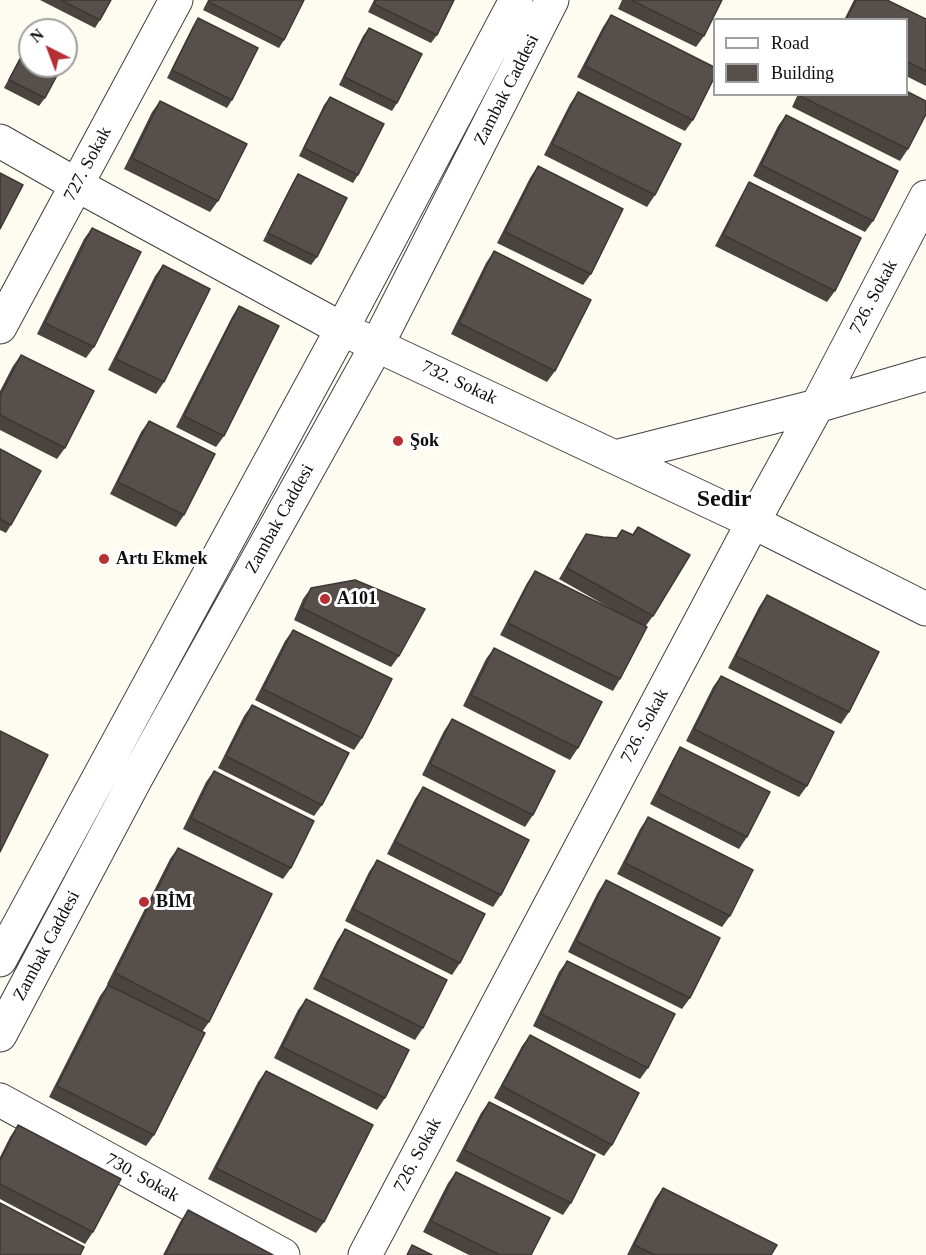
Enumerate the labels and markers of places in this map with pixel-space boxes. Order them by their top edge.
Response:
place label: Şok [410,430,439,452]
marker: Şok [391,434,405,448]
place label: Artı Ekmek [116,548,207,570]
marker: Artı Ekmek [97,552,111,566]
place label: A101 [337,588,377,610]
marker: A101 [318,592,332,606]
place label: BİM [156,891,192,913]
marker: BİM [137,895,151,909]

